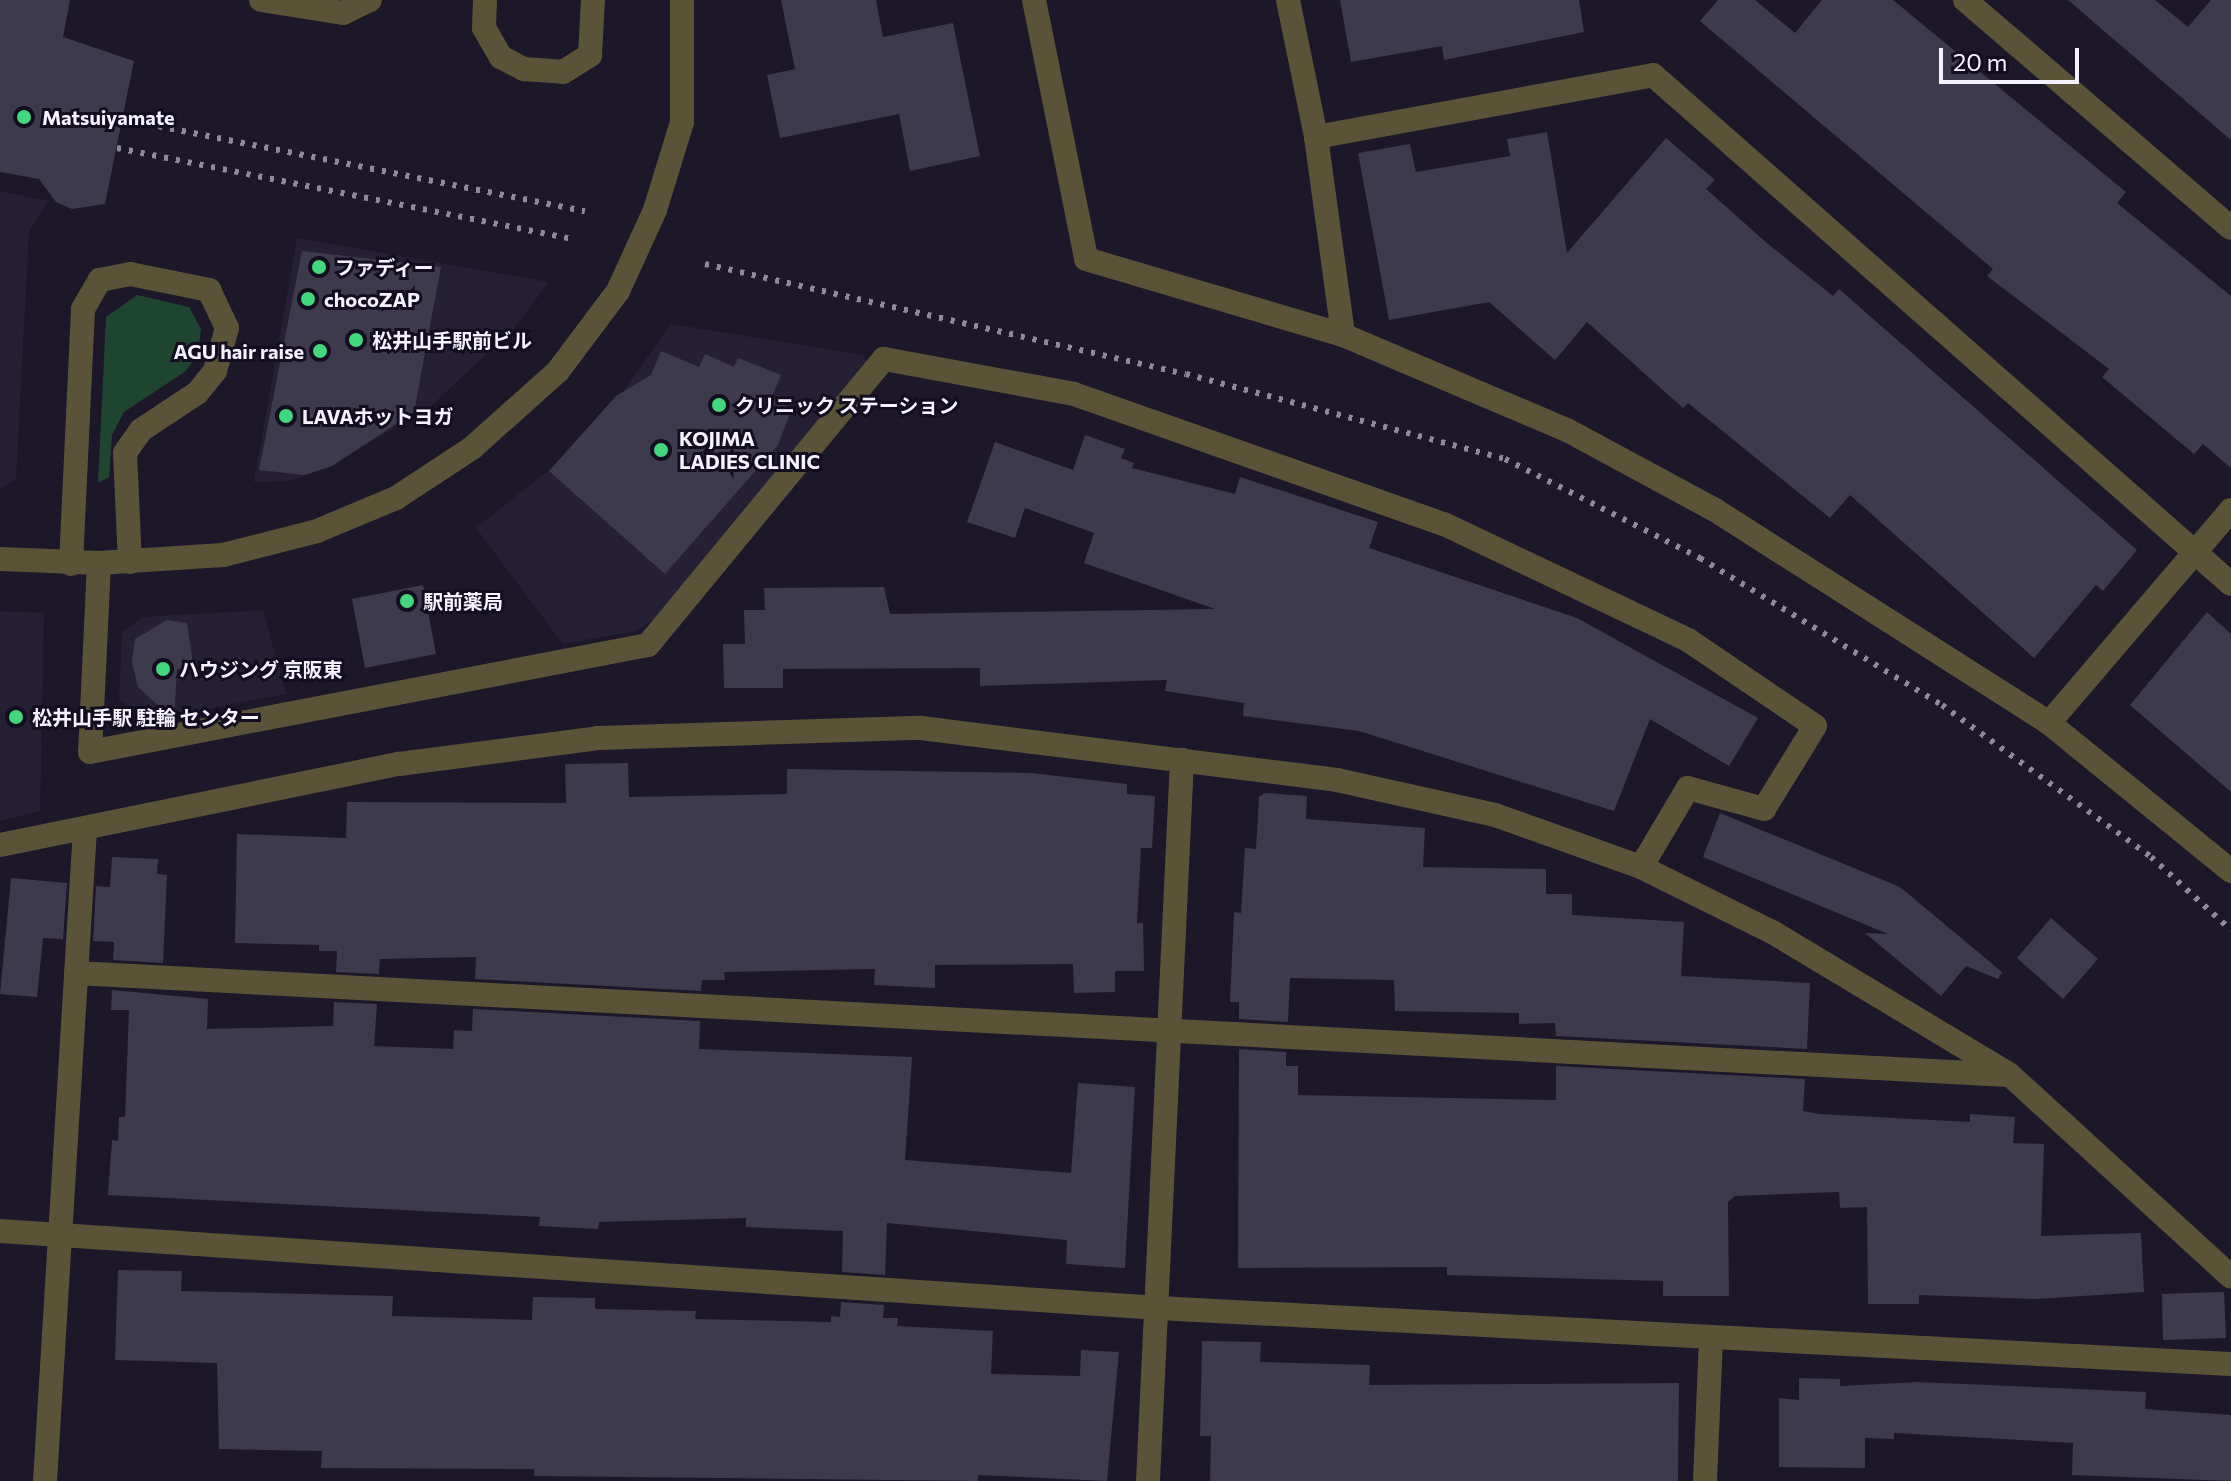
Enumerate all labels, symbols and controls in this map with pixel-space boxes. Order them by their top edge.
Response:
scale bar [1943,32,2083,82]
text: 20 m [1953,47,2007,76]
place label: Matsuiyamate [42,105,175,129]
marker: Matsuiyamate [13,106,35,128]
place label: ファディー [335,255,435,279]
marker: ファディー [310,258,328,276]
place label: chocoZAP [324,287,420,311]
marker: chocoZAP [299,290,317,308]
place label: 松井山手駅前ビル [372,328,532,352]
marker: 松井山手駅前ビル [347,331,365,349]
place label: AGU hair raise [174,339,304,363]
marker: AGU hair raise [311,342,329,360]
place label: クリニック ステーション [735,393,959,417]
marker: クリニック ステーション [710,396,728,414]
place label: LAVAホットヨガ [302,404,454,428]
marker: LAVAホットヨガ [277,407,295,425]
place label: KOJIMA LADIES CLINIC [679,426,820,473]
marker: KOJIMA LADIES CLINIC [650,439,672,461]
place label: 駅前薬局 [423,589,503,613]
marker: 駅前薬局 [398,592,416,610]
place label: ハウジング 京阪東 [179,657,343,681]
marker: ハウジング 京阪東 [154,660,172,678]
place label: 松井山手駅 駐輪 センター [32,705,260,729]
marker: 松井山手駅 駐輪 センター [7,708,25,726]

